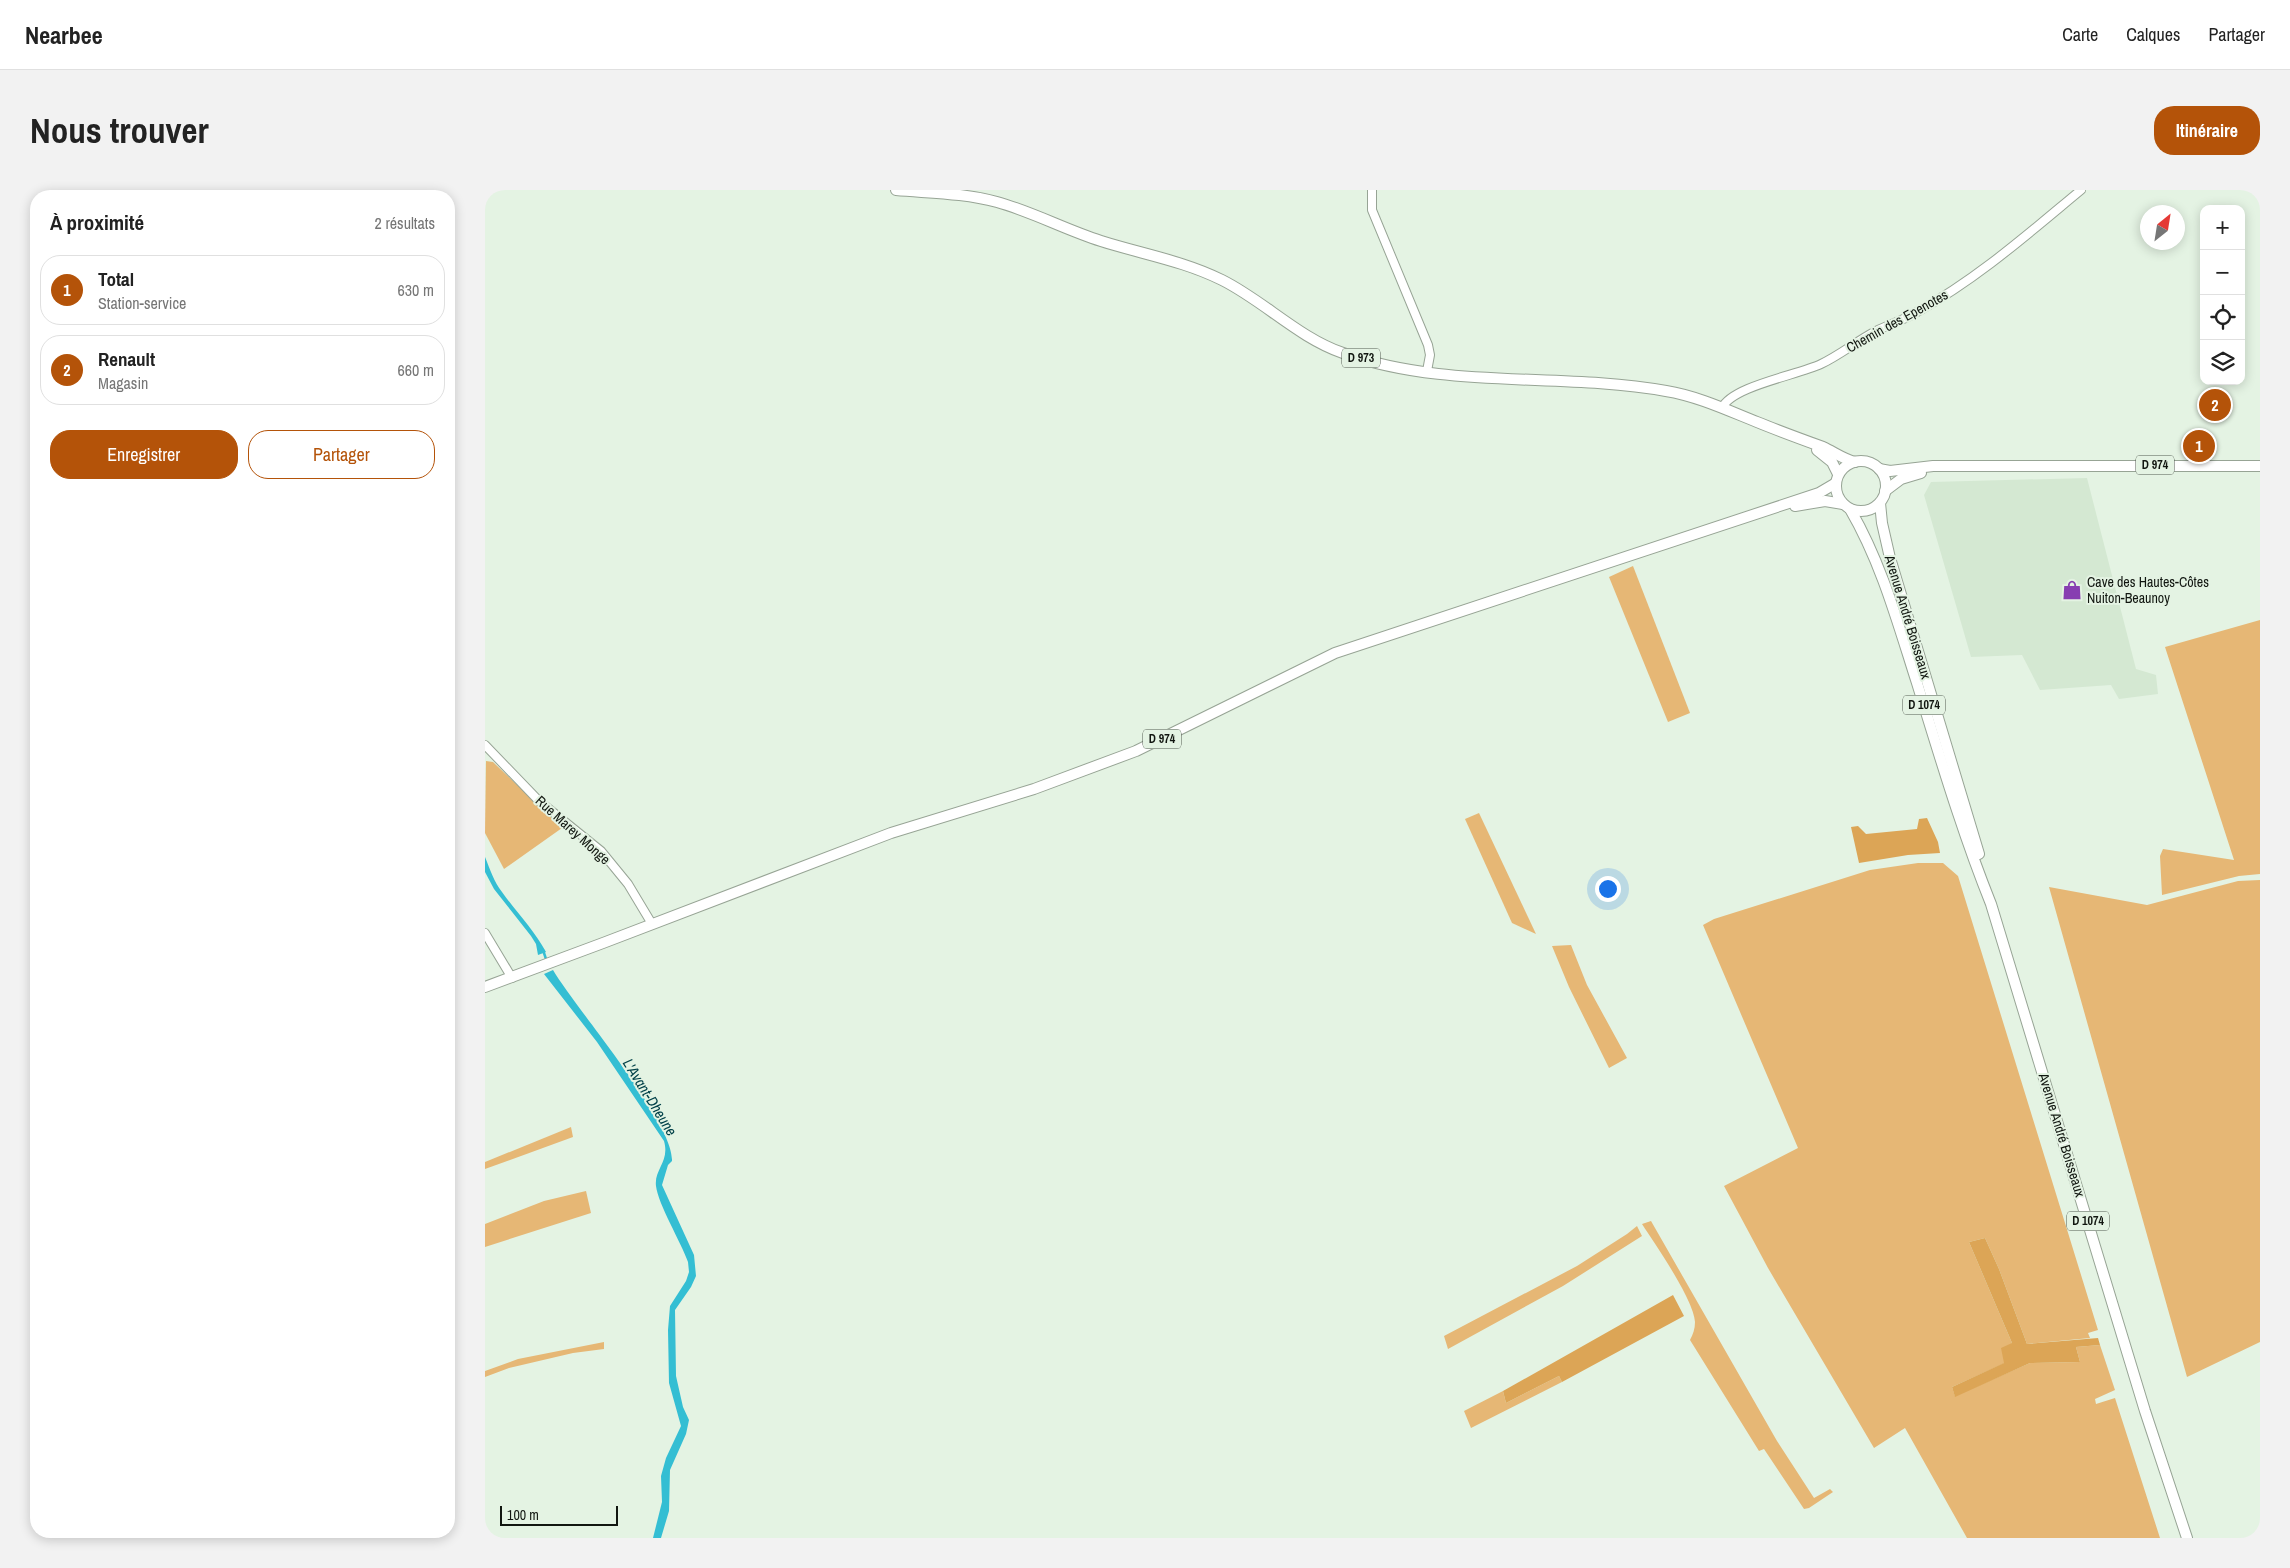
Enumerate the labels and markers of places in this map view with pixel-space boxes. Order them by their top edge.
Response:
pin: 2 [2199,386,2231,424]
pin: 1 [2183,427,2215,465]
place label: Cave des Hautes-Côtes Nuiton-Beaunoy [2087,573,2209,607]
shop icon: Cave des Hautes-Côtes Nuiton-Beaunoy [2061,579,2083,601]

